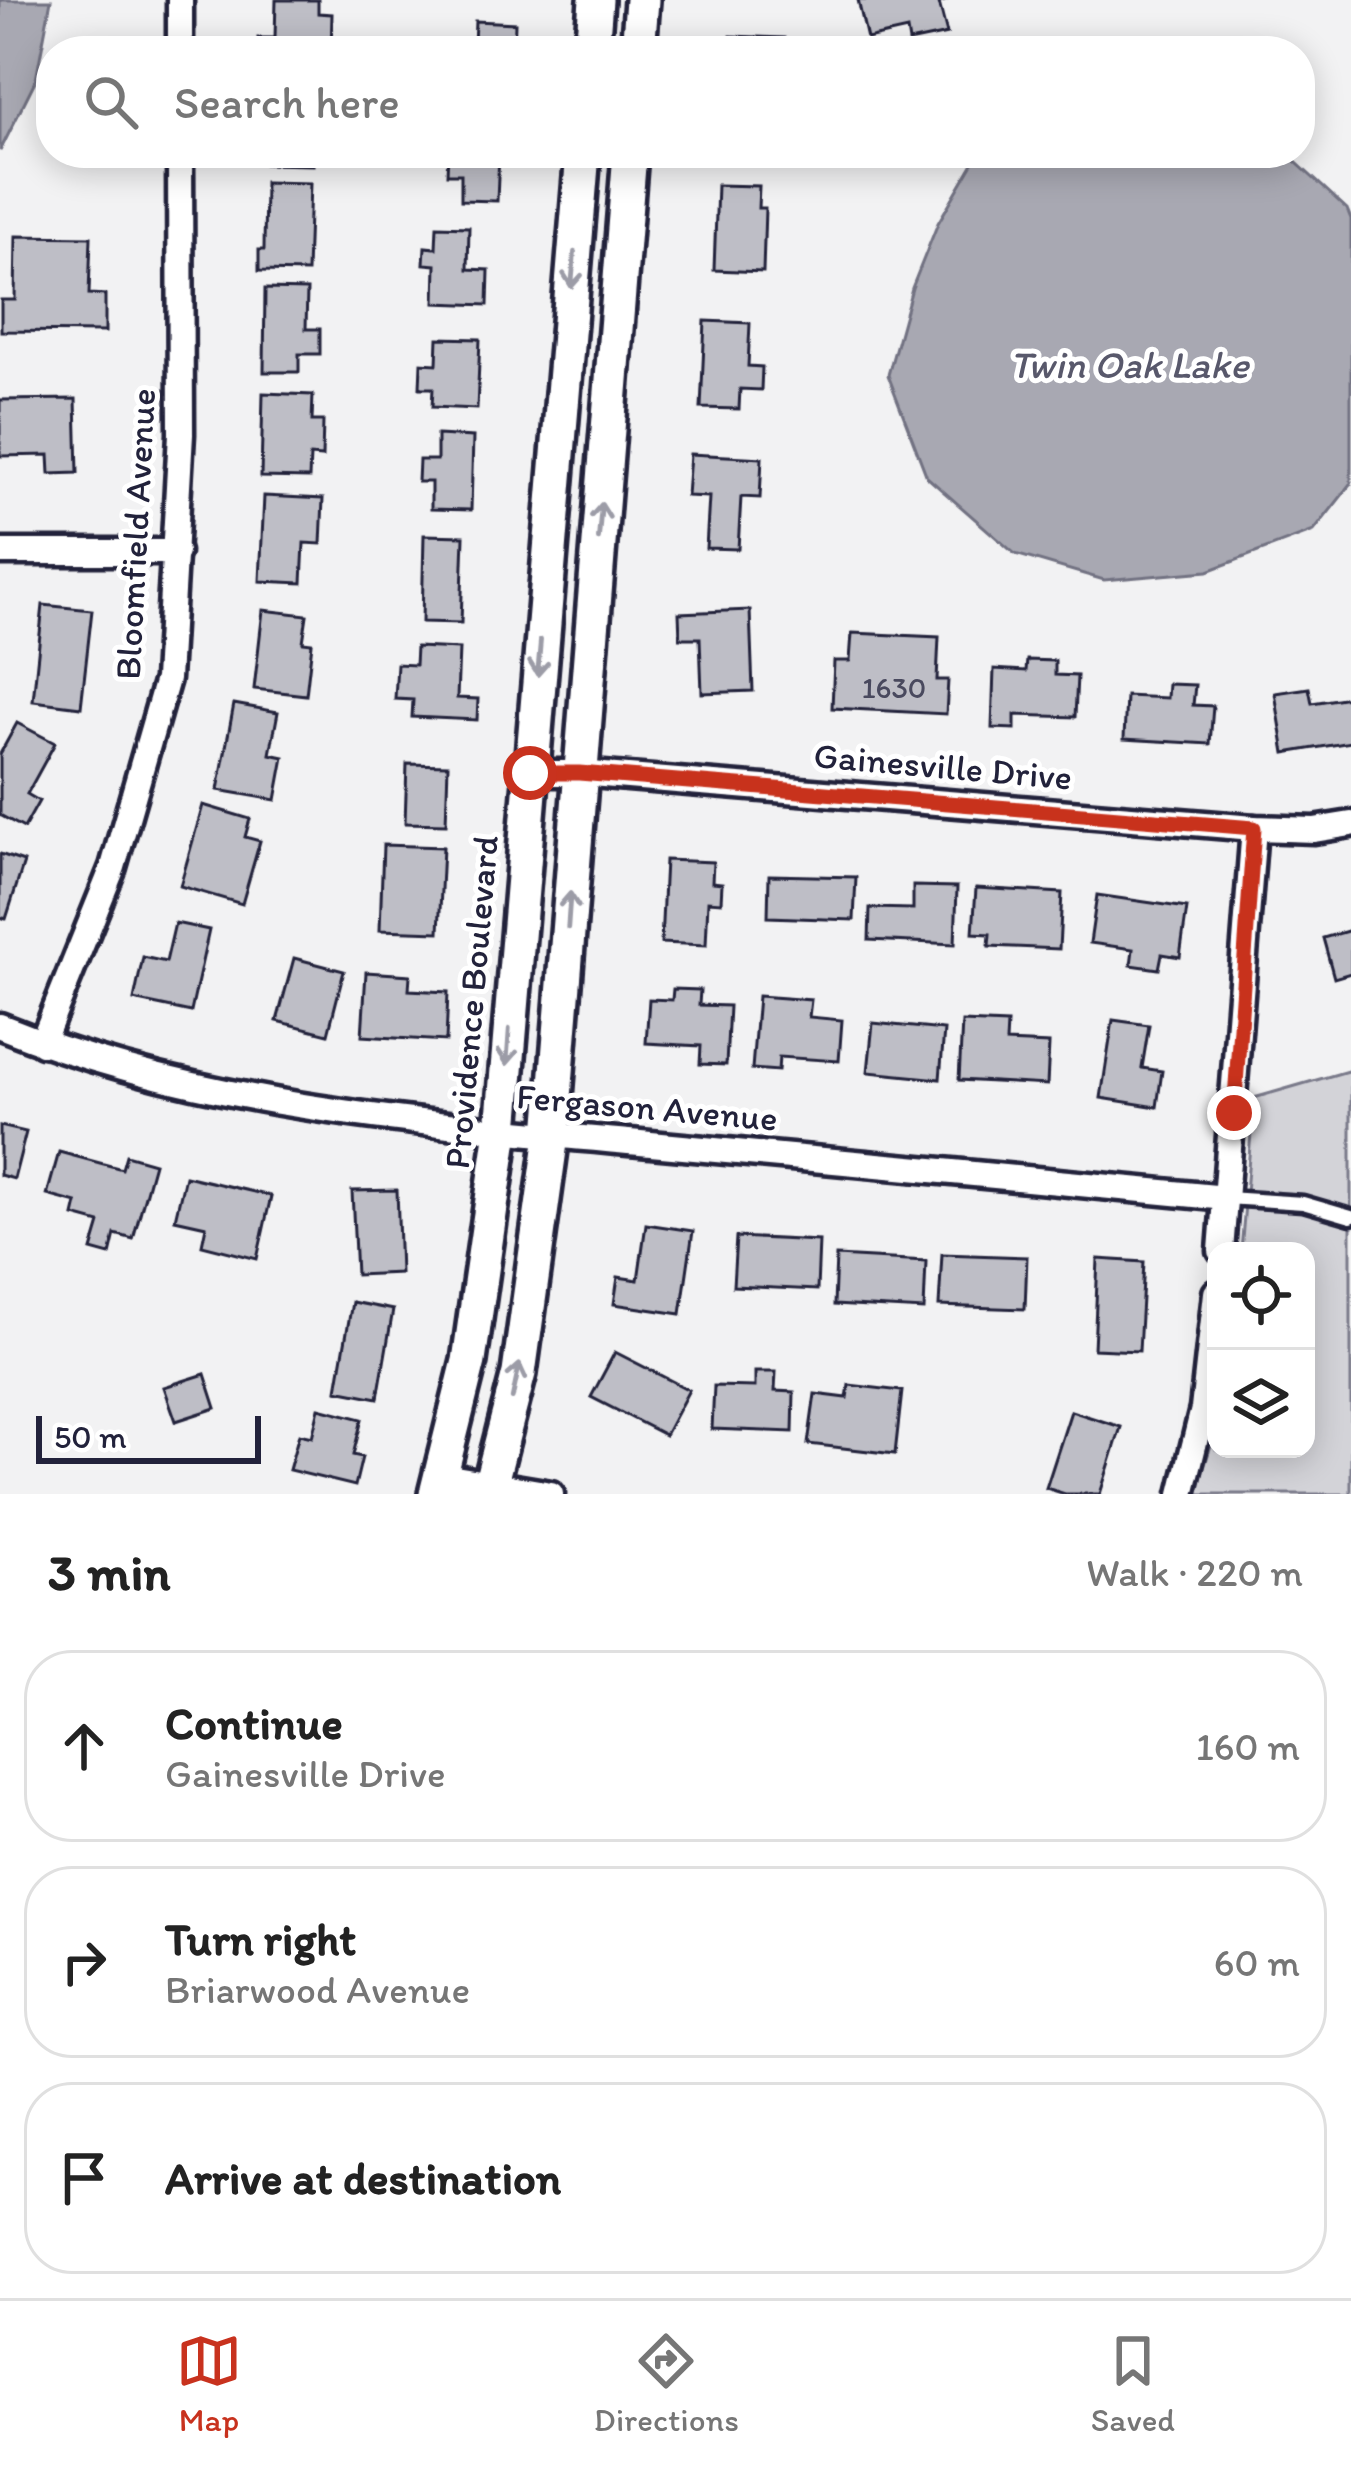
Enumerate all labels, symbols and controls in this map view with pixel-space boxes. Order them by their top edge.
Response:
search box [36,36,1315,168]
icon: search [78,69,144,135]
text: Search here [174,75,400,129]
one-way arrow [561,249,584,288]
water label: Twin Oak Lake [1009,341,1251,388]
street label: Bloomfield Avenue [106,387,164,681]
one-way arrow [588,502,611,541]
one-way arrow [528,638,551,677]
house number: 1630 [862,669,926,706]
street label: Gainesville Drive [812,733,1074,799]
route start [503,746,557,800]
street label: Providence Boulevard [435,833,507,1171]
one-way arrow [558,891,581,930]
one-way arrow [497,1027,520,1066]
street label: Fergason Avenue [515,1074,779,1140]
route end [1207,1086,1261,1140]
map controls [1207,1242,1315,1458]
button: locate [1207,1242,1315,1350]
button: layers [1207,1350,1315,1458]
one-way arrow [506,1362,529,1400]
scale bar [36,1410,261,1463]
text: 50 m [54,1417,127,1456]
text: 3 min [48,1542,170,1603]
text: Walk · 220 m [1086,1549,1303,1596]
text: Continue [165,1696,343,1750]
icon: ahead [51,1713,117,1779]
text: 160 m [1196,1723,1300,1770]
text: Gainesville Drive [165,1750,446,1797]
text: Turn right [165,1912,356,1966]
icon: right [51,1929,117,1995]
text: 60 m [1214,1939,1300,1986]
text: Briarwood Avenue [165,1966,470,2013]
icon: arrive [51,2145,117,2211]
text: Arrive at destination [165,2151,561,2205]
tab: Map [176,2328,242,2439]
tab: Directions [594,2328,739,2439]
tab: Saved [1091,2328,1175,2439]

